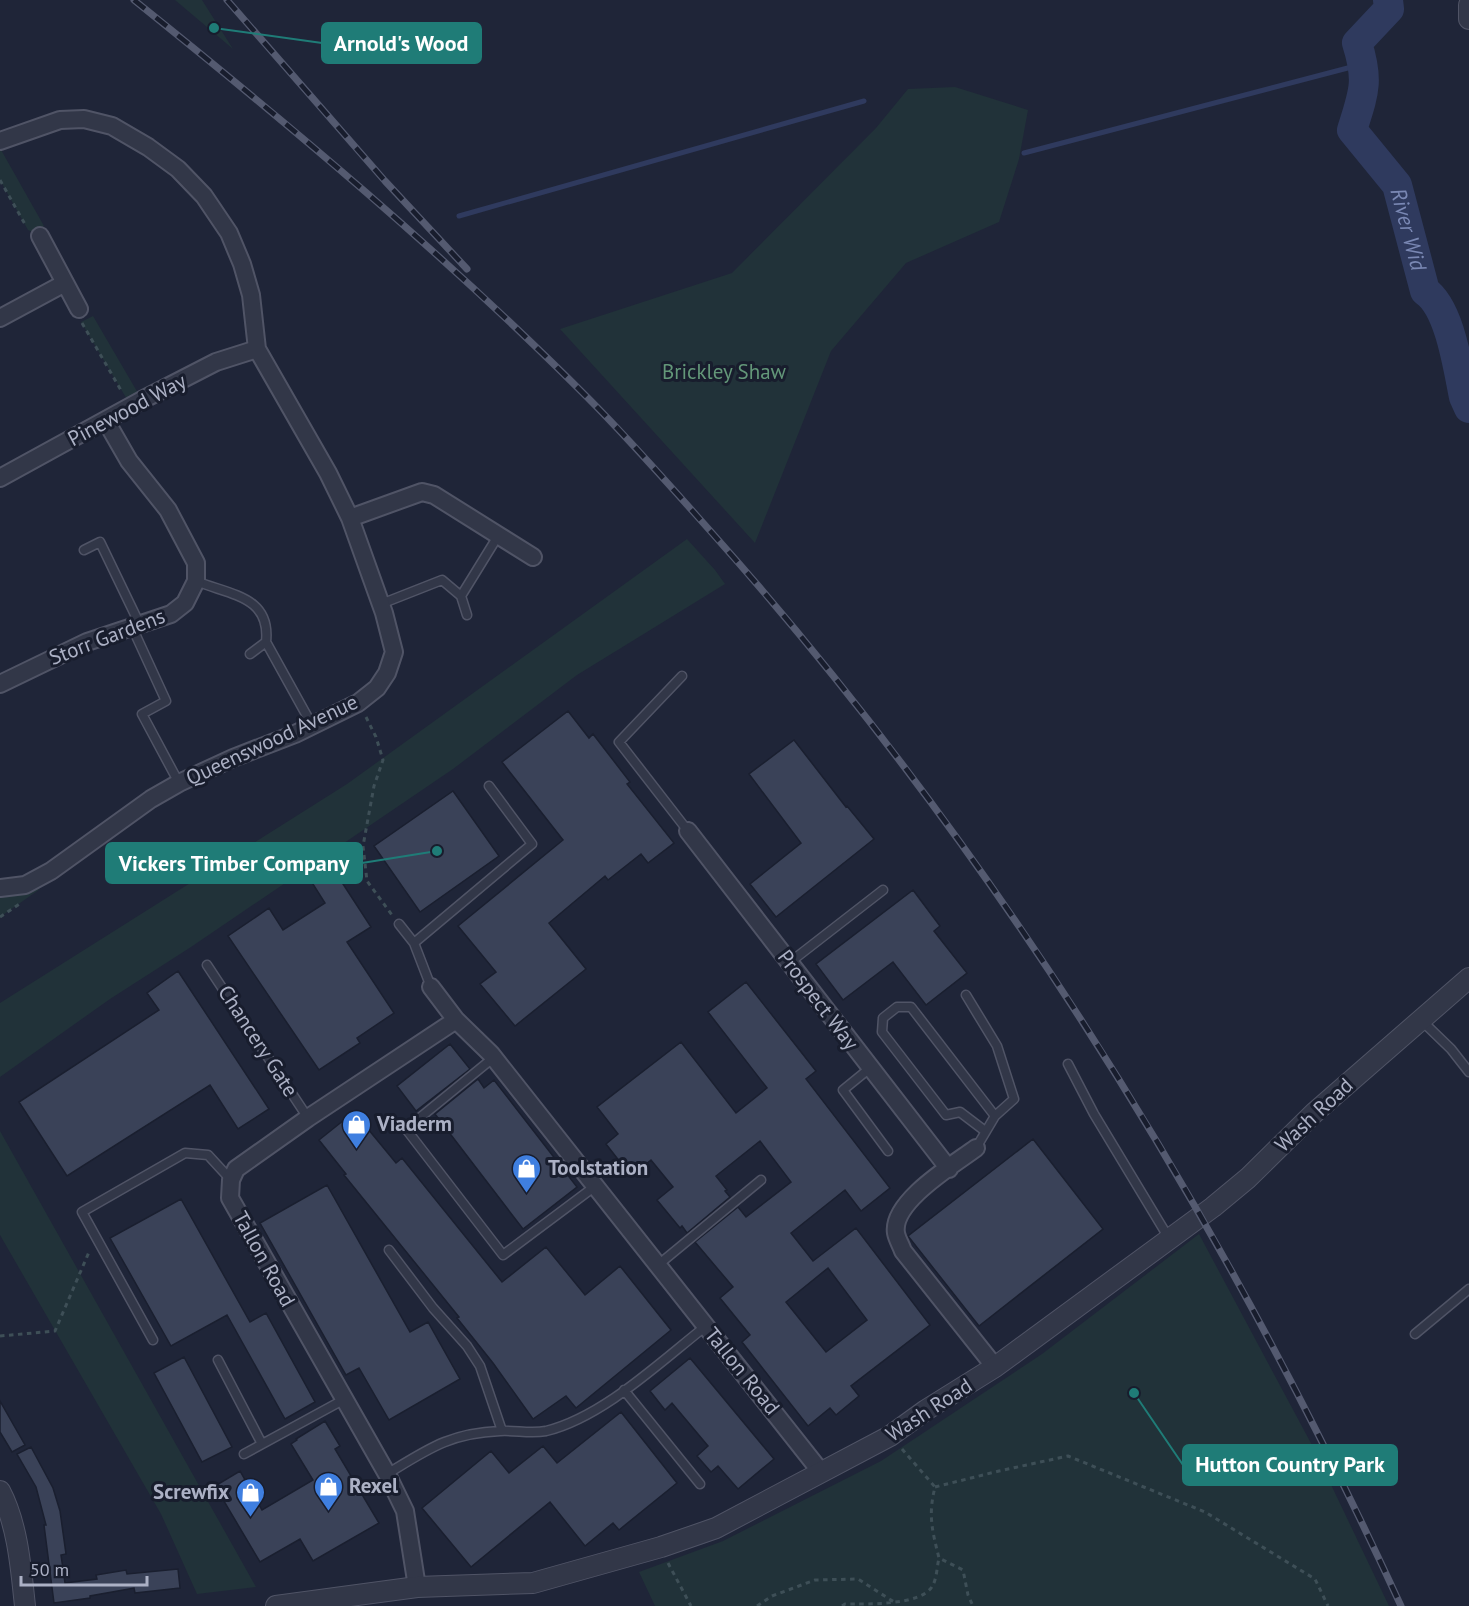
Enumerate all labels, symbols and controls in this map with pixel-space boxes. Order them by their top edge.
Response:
callout: Arnold's Wood [322,23,481,63]
text: Arnold's Wood [334,29,468,57]
water label: River Wid [1384,185,1433,274]
park label: Brickley Shaw [662,358,787,385]
street label: Pinewood Way [63,367,191,452]
street label: Storr Gardens [45,602,169,671]
street label: Queenswood Avenue [181,688,362,791]
callout: Vickers Timber Company [106,843,362,883]
text: Vickers Timber Company [118,849,350,877]
street label: Prospect Way [772,944,865,1055]
street label: Chancery Gate [212,980,305,1102]
street label: Wash Road [1269,1072,1358,1158]
shop icon: Viaderm [340,1108,372,1150]
place label: Viaderm [376,1110,452,1137]
shop icon: Toolstation [511,1152,543,1194]
place label: Toolstation [548,1154,648,1181]
street label: Tallon Road [227,1206,302,1311]
street label: Tallon Road [699,1321,786,1420]
street label: Wash Road [881,1372,977,1447]
callout: Hutton Country Park [1183,1445,1397,1485]
text: Hutton Country Park [1195,1450,1385,1478]
shop icon: Rexel [312,1470,344,1512]
place label: Rexel [349,1472,399,1499]
shop icon: Screwfix [234,1476,266,1518]
place label: Screwfix [153,1478,229,1505]
scale bar [21,1549,147,1587]
text: 50 m [30,1558,69,1581]

